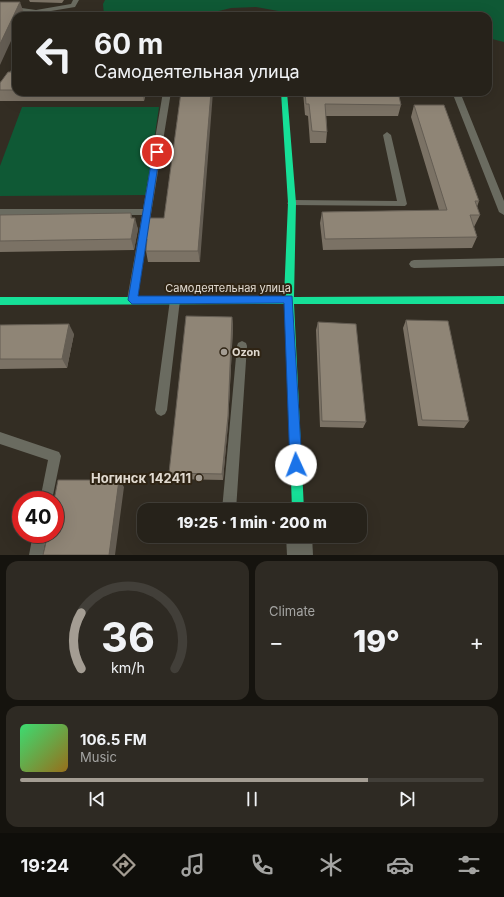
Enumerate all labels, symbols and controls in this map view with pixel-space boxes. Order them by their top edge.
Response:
text: 60 m [94,27,163,61]
icon: left [28,28,80,80]
text: Самодеятельная улица [94,61,300,82]
pin [140,135,174,169]
icon: arrive [146,141,168,163]
street label: Самодеятельная улица [165,281,291,295]
place label: Ozon [232,345,260,359]
marker: Ozon [219,347,229,357]
position arrow [275,444,317,486]
place label: Ногинск 142411 [91,470,191,486]
marker: Ногинск 142411 [194,473,204,483]
speed limit sign: 40 [12,491,64,543]
text: 19:25 · 1 min · 200 m [177,513,327,532]
text: Climate [269,603,315,619]
text: 36 [101,611,154,661]
text: 19° [353,623,400,659]
text: − [269,629,284,655]
text: + [469,629,484,655]
text: km/h [111,658,144,675]
text: 106.5 FM [80,730,147,749]
text: Music [80,749,117,765]
icon: previous [86,788,108,810]
icon: pause [241,788,263,810]
icon: next [396,788,418,810]
icon: directions [110,851,138,879]
icon: music [179,851,207,879]
icon: phone [248,851,276,879]
icon: climate [317,851,345,879]
icon: car [386,851,414,879]
icon: filters [455,851,483,879]
text: 19:24 [21,855,69,876]

